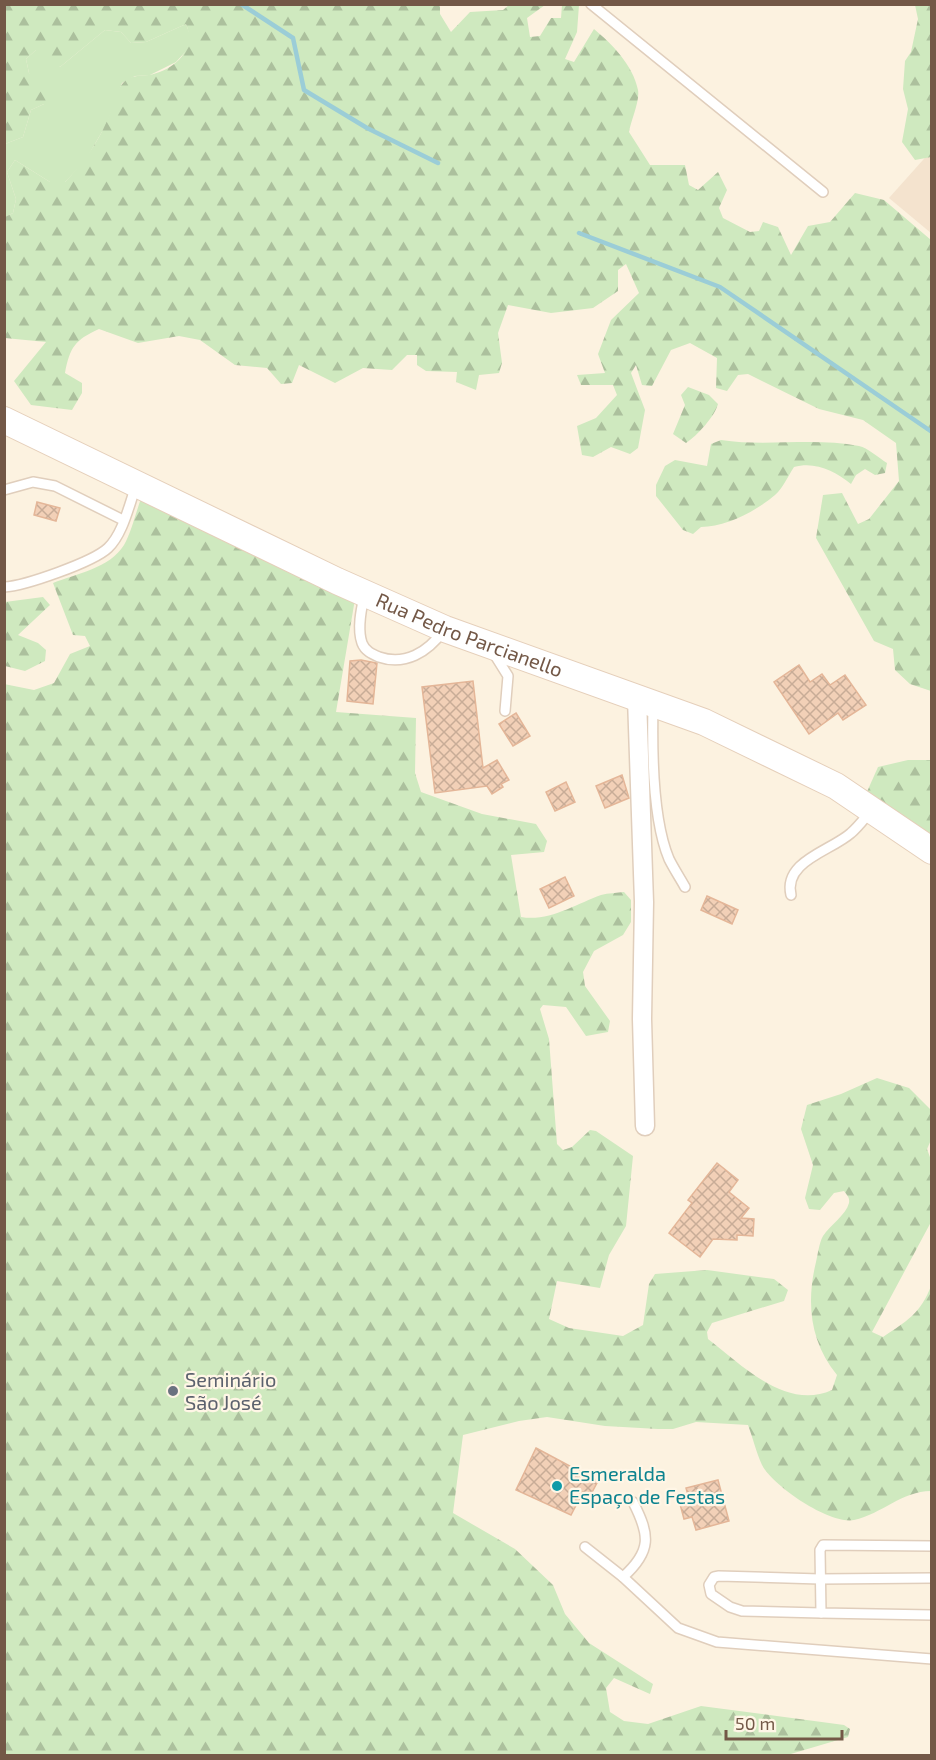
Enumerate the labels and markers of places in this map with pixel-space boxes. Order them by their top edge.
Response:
place label: Seminário São José [185,1367,276,1414]
marker: Seminário São José [166,1384,180,1398]
place label: Esmeralda Espaço de Festas [569,1461,725,1509]
marker: Esmeralda Espaço de Festas [550,1479,564,1493]

